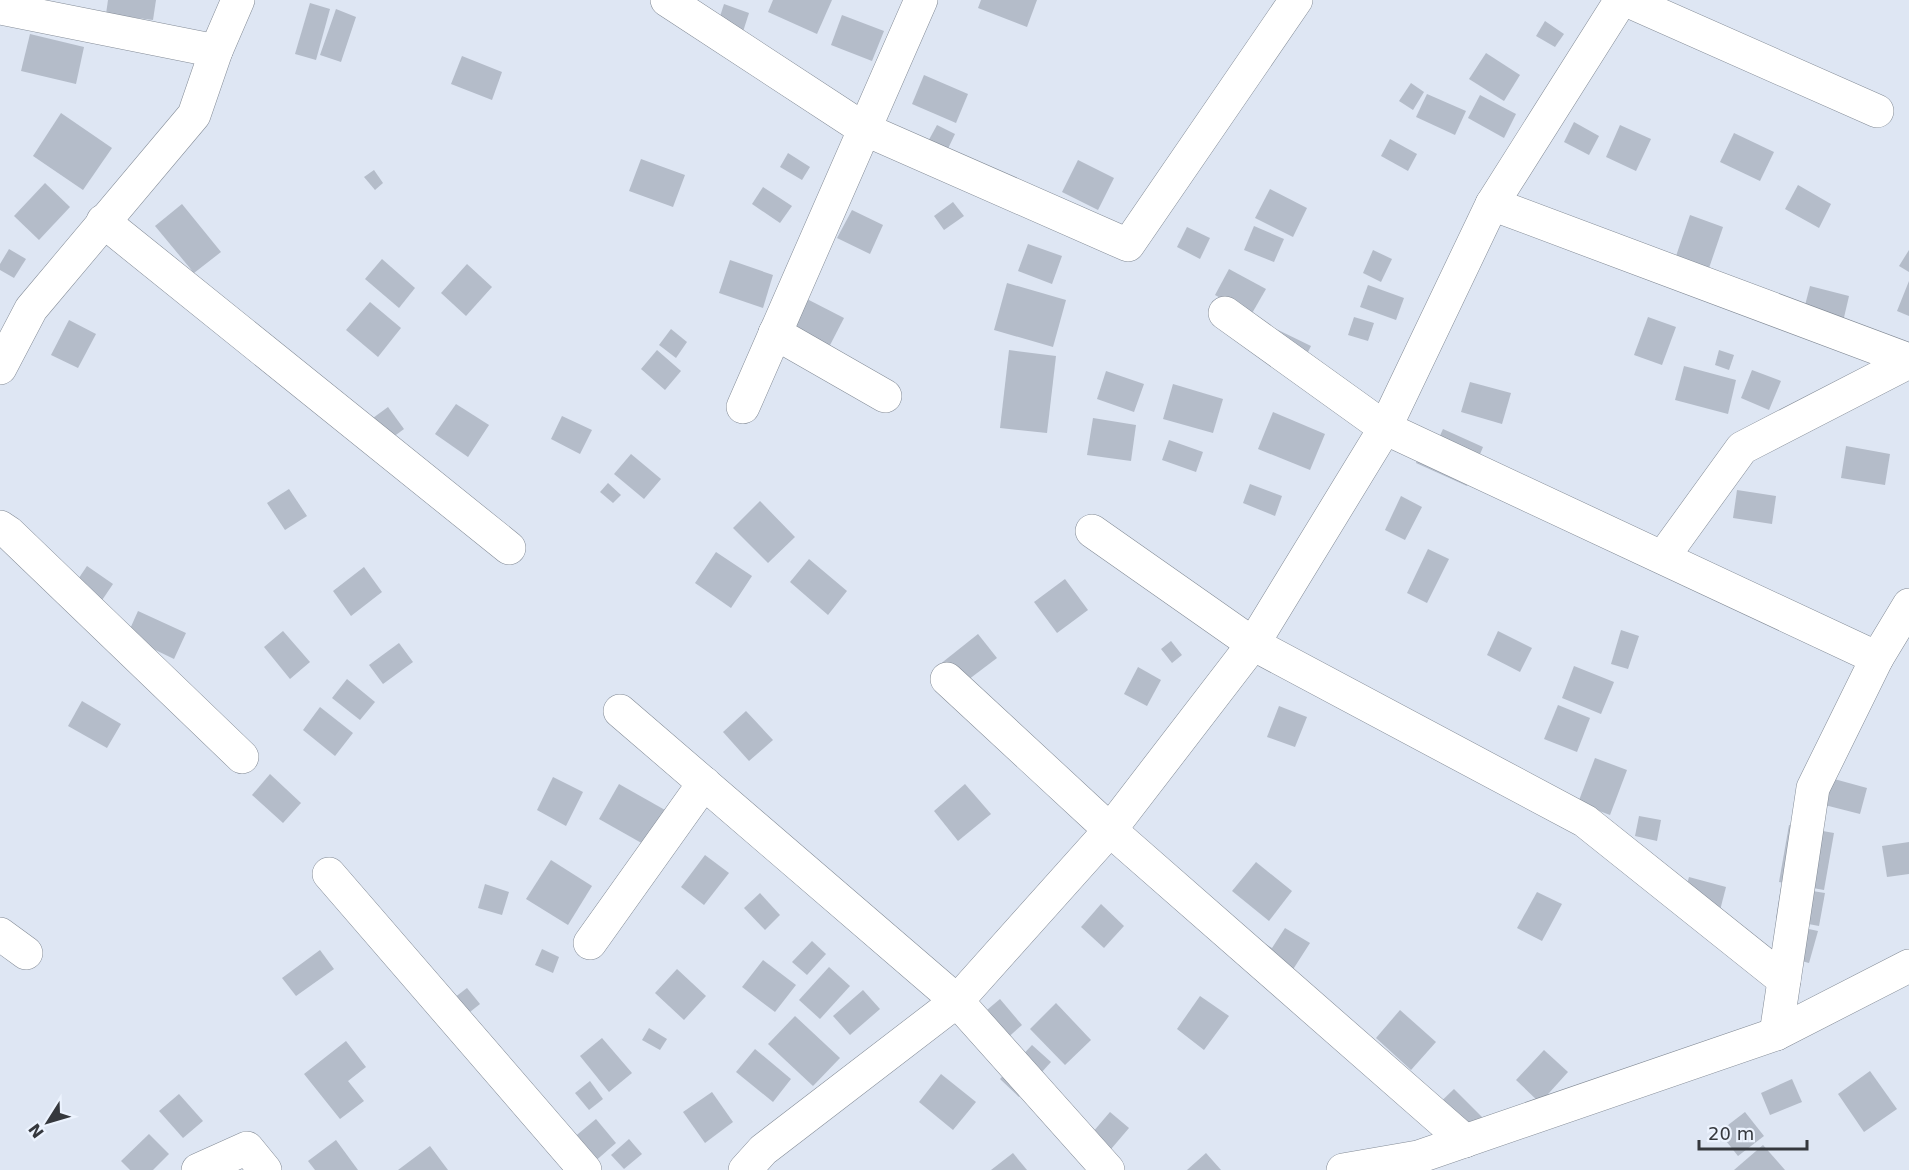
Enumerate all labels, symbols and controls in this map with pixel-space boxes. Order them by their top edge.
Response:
north arrow [18,1092,78,1152]
scale bar [1699,1113,1807,1151]
text: N [25,1120,48,1142]
text: 20 m [1708,1123,1754,1144]

